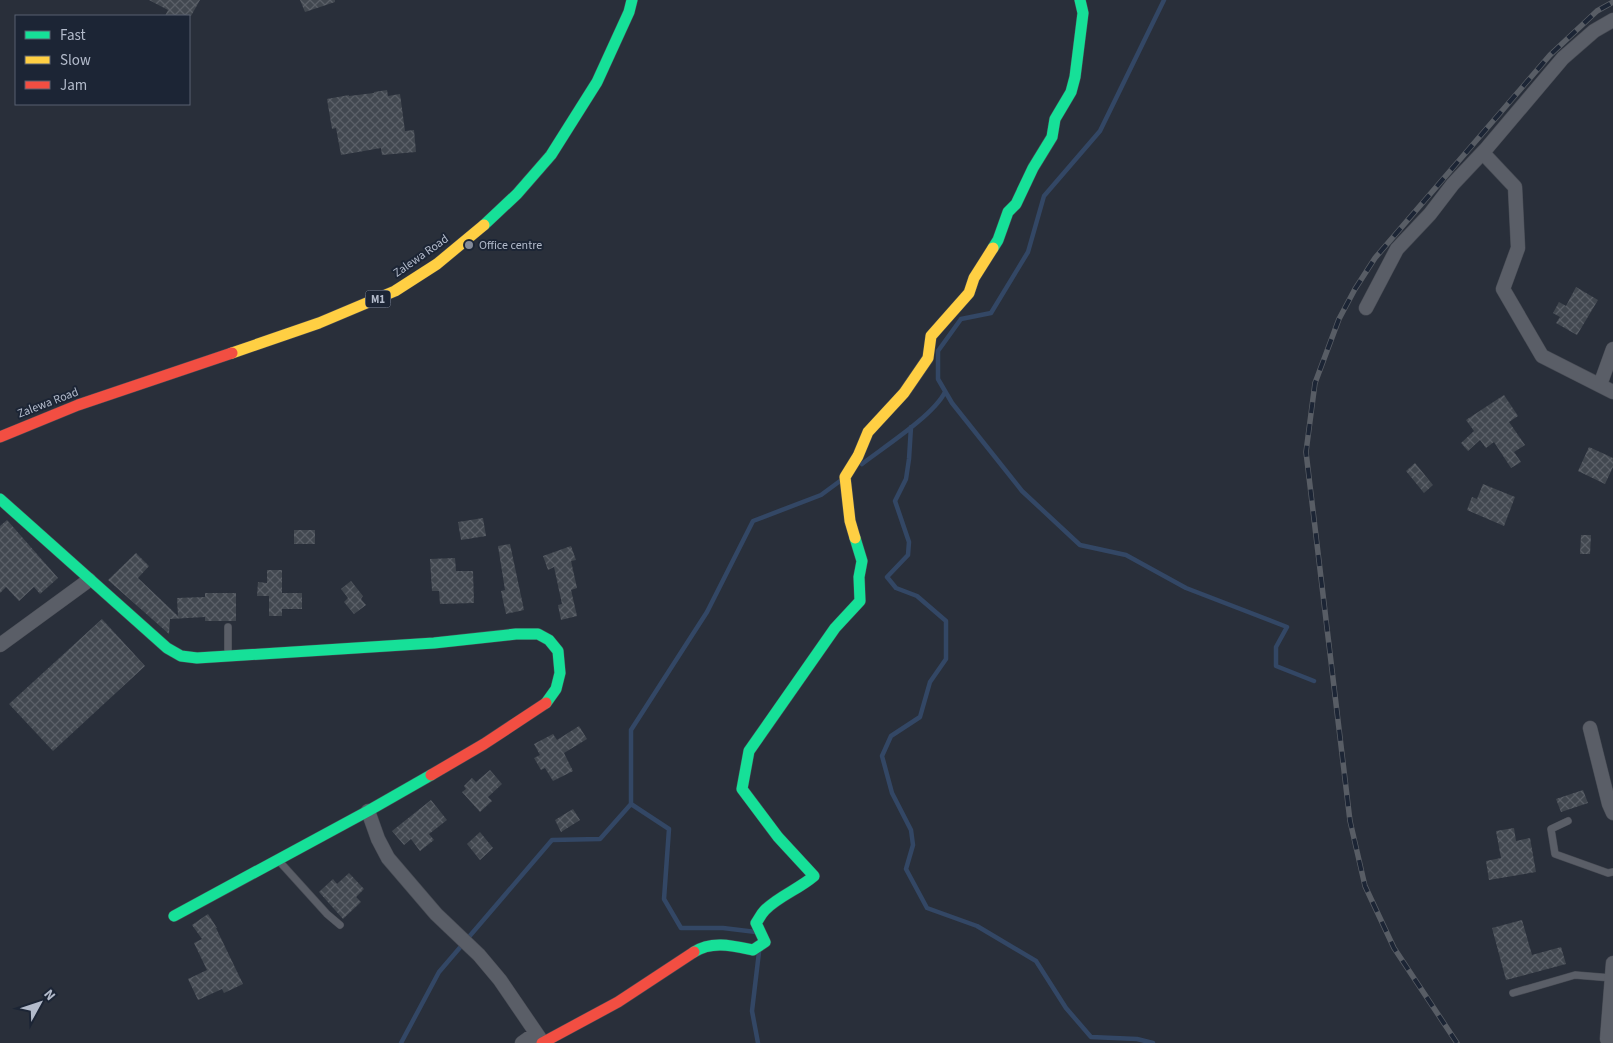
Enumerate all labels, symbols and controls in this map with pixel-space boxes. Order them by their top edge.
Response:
legend [15,15,190,105]
text: Fast [60,25,86,46]
text: Slow [60,50,91,71]
text: Jam [60,75,87,96]
street label: Zalewa Road [390,231,452,281]
place label: Office centre [479,237,542,254]
marker: Office centre [463,239,475,251]
road number: M1 [366,290,390,308]
street label: Zalewa Road [15,384,81,422]
north arrow [15,978,65,1028]
text: N [39,985,60,1005]

